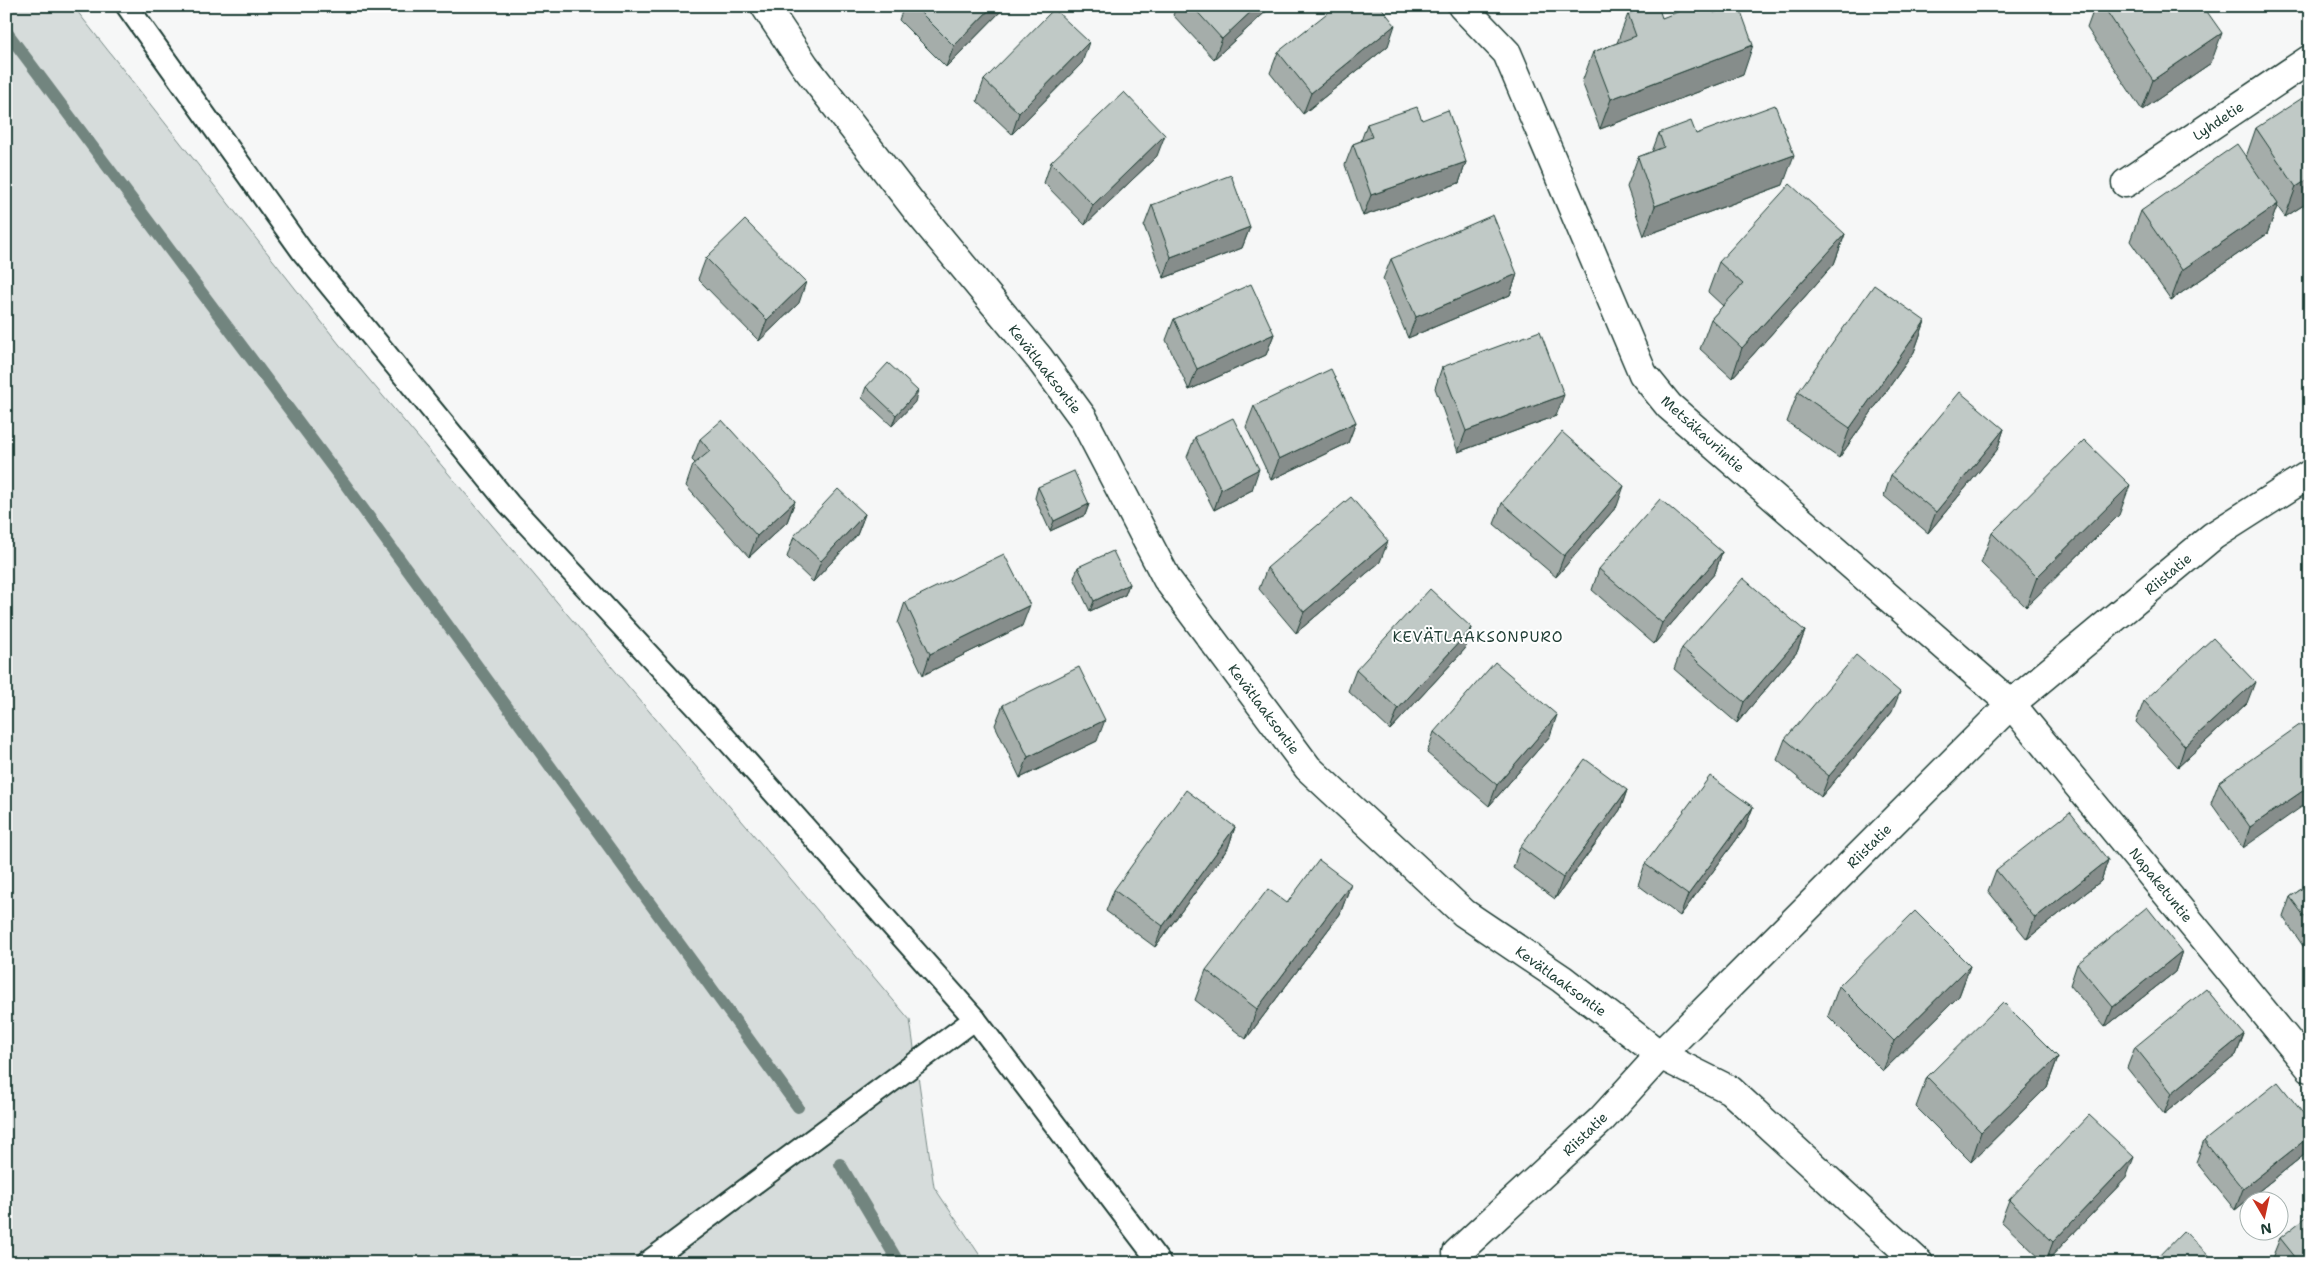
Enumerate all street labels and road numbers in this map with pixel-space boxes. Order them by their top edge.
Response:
street label: Lyhdetie [2189,97,2247,145]
street label: Kevätlaaksontie [1005,321,1085,417]
street label: Metsäkauriintie [1657,392,1749,476]
street label: Riistatie [2141,549,2195,599]
street label: Kevätlaaksontie [1224,660,1304,758]
street label: Riistatie [1843,820,1895,872]
street label: Napaketuntie [2125,844,2197,926]
street label: Kevätlaaksontie [1512,942,1610,1020]
street label: Riistatie [1559,1108,1611,1160]

